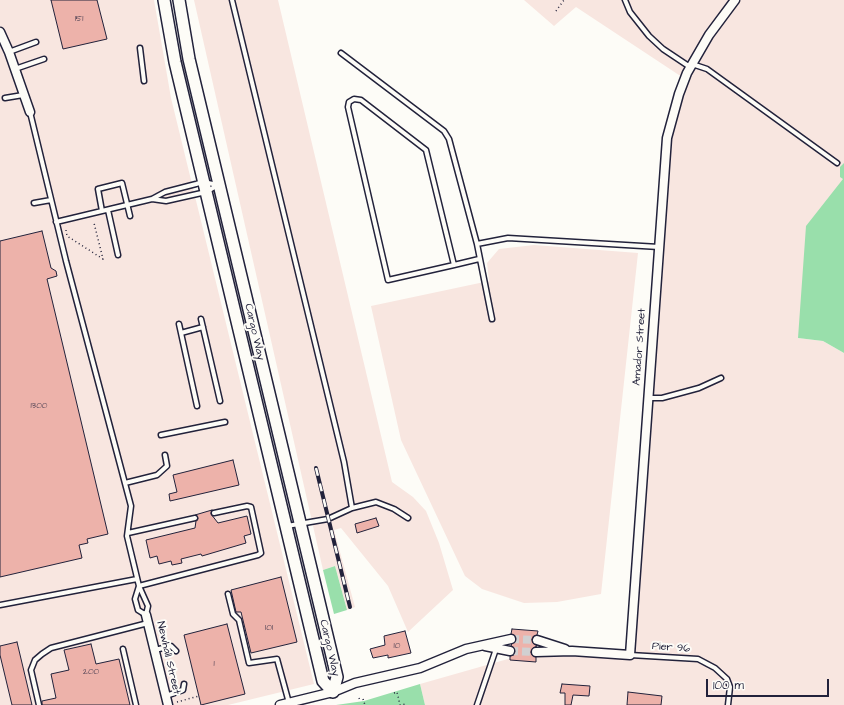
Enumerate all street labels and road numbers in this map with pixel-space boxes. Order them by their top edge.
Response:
street label: Cargo Way [241,302,267,362]
street label: Amador Street [631,308,649,386]
street label: Cargo Way [316,618,342,678]
street label: Newhall Street [153,620,183,696]
street label: Pier 96 [651,640,691,656]

